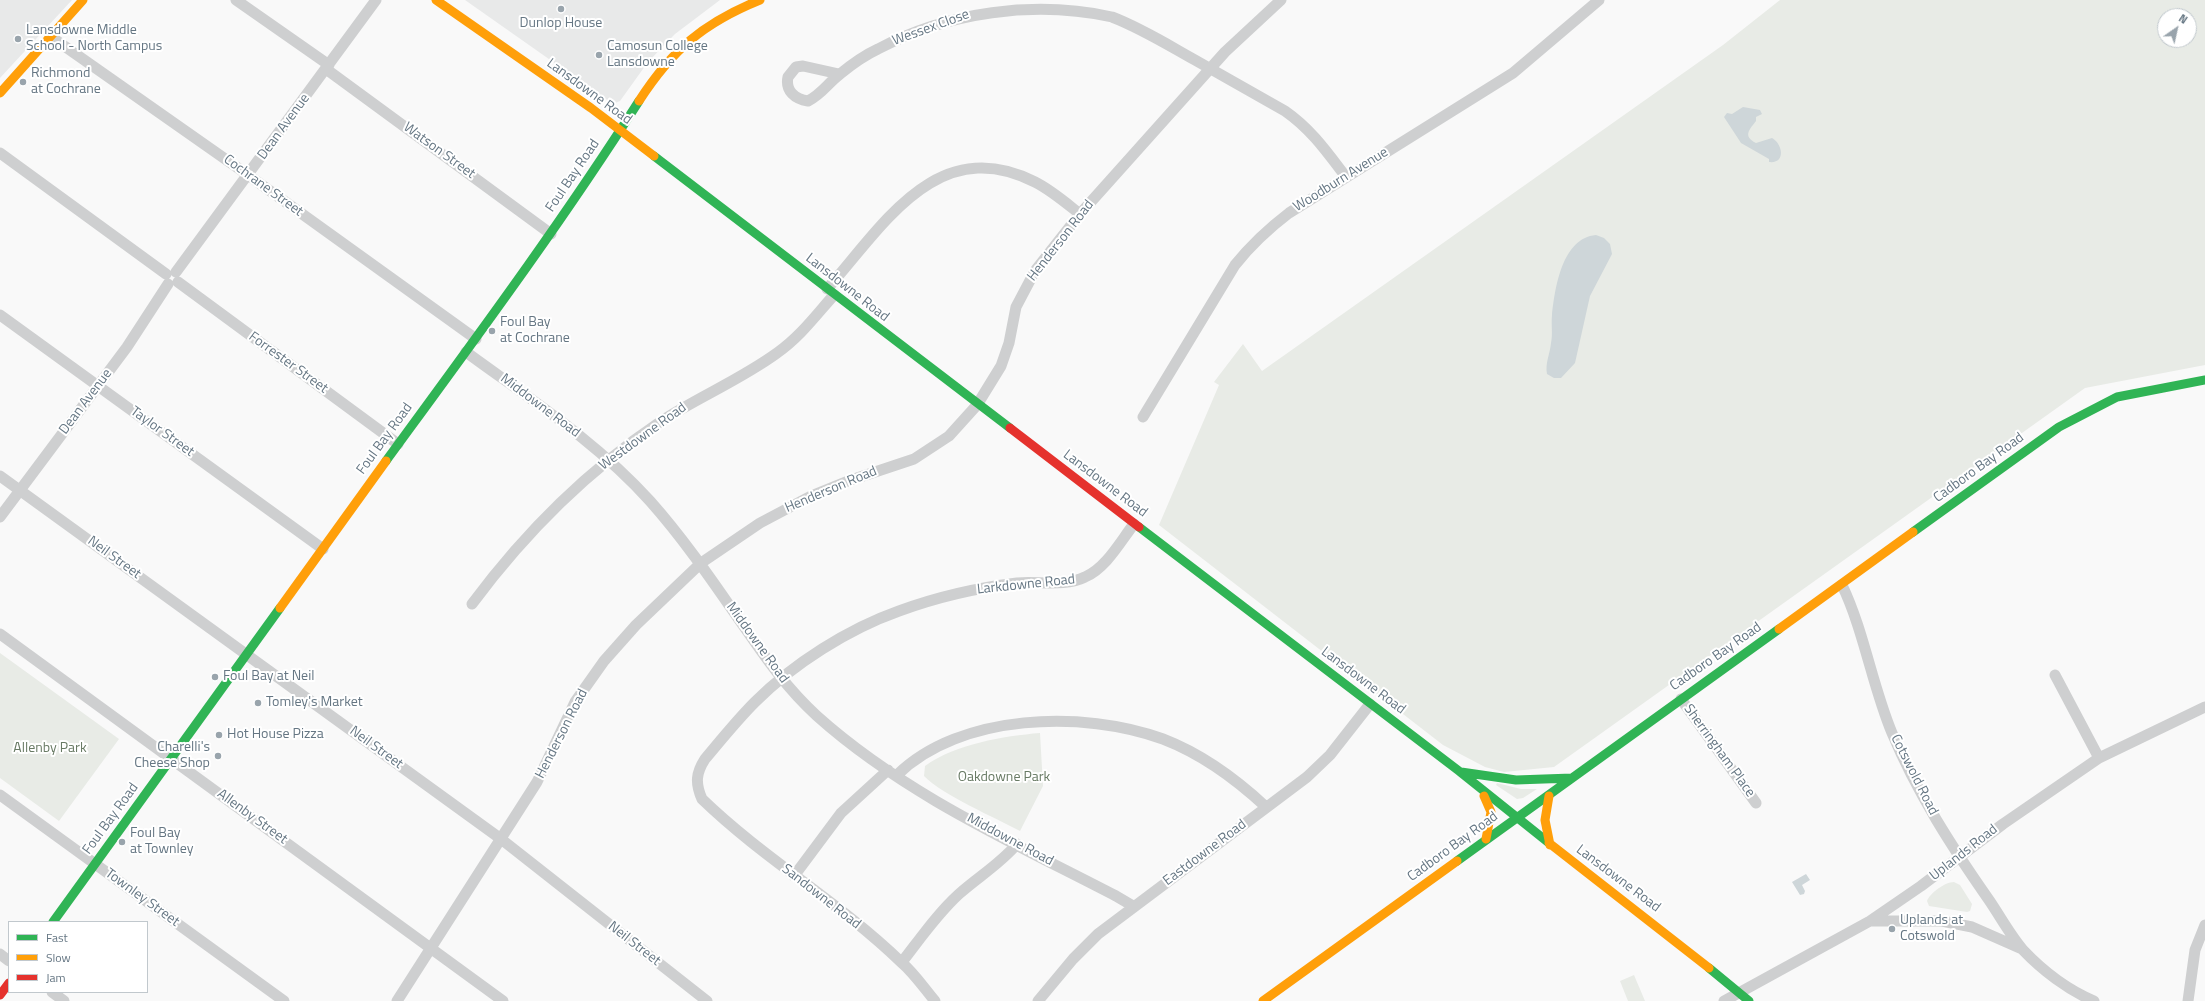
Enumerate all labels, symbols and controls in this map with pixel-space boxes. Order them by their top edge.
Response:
marker: Dunlop House [556,4,566,14]
street label: Wessex Close [890,6,972,50]
north arrow [2157,8,2197,48]
text: N [2176,10,2191,28]
place label: Dunlop House [520,16,602,32]
place label: Lansdowne Middle School - North Campus [26,23,162,56]
marker: Lansdowne Middle School - North Campus [13,34,23,44]
place label: Camosun College Lansdowne [607,39,708,72]
marker: Camosun College Lansdowne [594,50,604,60]
street label: Lansdowne Road [543,55,635,129]
place label: Richmond at Cochrane [31,66,101,98]
marker: Richmond at Cochrane [18,77,28,87]
street label: Dean Avenue [254,91,314,163]
street label: Watson Street [400,119,478,183]
street label: Foul Bay Road [543,136,603,216]
street label: Woodburn Avenue [1291,144,1391,216]
street label: Cochrane Street [220,152,306,220]
street label: Henderson Road [1024,197,1098,285]
street label: Lansdowne Road [802,250,892,326]
place label: Foul Bay at Cochrane [500,315,570,348]
marker: Foul Bay at Cochrane [487,326,497,336]
street label: Forrester Street [245,329,331,397]
street label: Dean Avenue [56,366,116,438]
street label: Middowne Road [497,371,583,441]
street label: Foul Bay Road [354,400,416,478]
street label: Westdowne Road [596,400,690,474]
street label: Taylor Street [127,403,197,461]
street label: Cadboro Bay Road [1931,430,2027,506]
street label: Lansdowne Road [1060,447,1150,521]
street label: Henderson Road [783,463,879,517]
street label: Neil Street [84,533,144,583]
street label: Larkdowne Road [976,571,1076,599]
street label: Middowne Road [722,599,792,687]
street label: Cadboro Bay Road [1667,619,1765,695]
street label: Lansdowne Road [1318,644,1408,718]
place label: Foul Bay at Neil [223,669,314,685]
marker: Foul Bay at Neil [210,672,220,682]
street label: Henderson Road [532,686,592,782]
place label: Tomley's Market [266,695,363,711]
marker: Tomley's Market [253,698,263,708]
street label: Sherringham Place [1680,701,1758,801]
street label: Neil Street [346,723,406,773]
place label: Hot House Pizza [227,727,324,743]
marker: Hot House Pizza [214,730,224,740]
street label: Cotswold Road [1886,732,1942,818]
place label: Charelli's Cheese Shop [134,740,210,772]
park label: Allenby Park [13,741,87,757]
marker: Charelli's Cheese Shop [213,751,223,761]
park label: Oakdowne Park [958,770,1050,786]
street label: Foul Bay Road [80,780,142,858]
street label: Allenby Street [214,786,290,848]
street label: Cadboro Bay Road [1405,809,1501,885]
street label: Middowne Road [964,810,1056,870]
street label: Eastdowne Road [1160,816,1250,890]
street label: Uplands Road [1927,821,2001,885]
place label: Foul Bay at Townley [130,826,194,858]
marker: Foul Bay at Townley [117,837,127,847]
street label: Lansdowne Road [1573,842,1663,916]
street label: Sandowne Road [778,861,864,933]
street label: Townley Street [102,865,182,931]
place label: Uplands at Cotswold [1900,913,1963,946]
street label: Neil Street [604,918,664,970]
legend [8,921,148,993]
marker: Uplands at Cotswold [1887,924,1897,934]
text: Fast [46,928,68,947]
text: Slow [46,948,71,967]
text: Jam [46,968,66,987]

